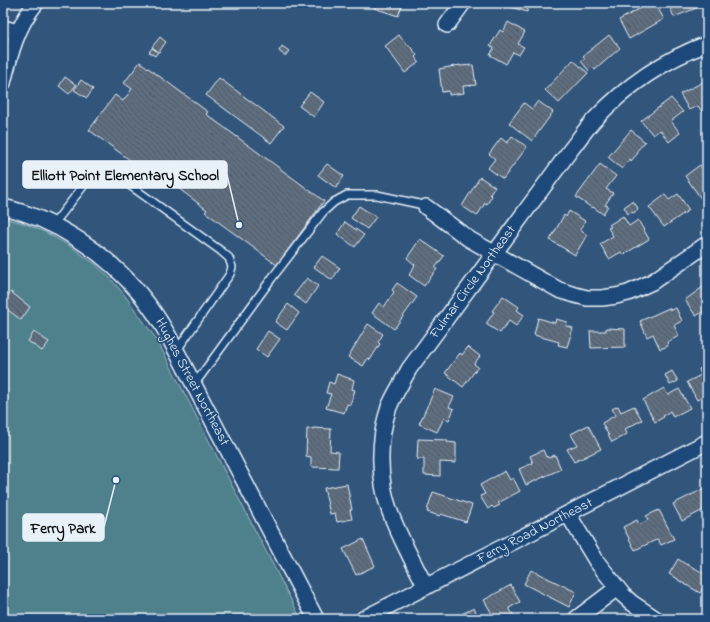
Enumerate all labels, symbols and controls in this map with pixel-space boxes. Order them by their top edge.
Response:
callout: Elliott Point Elementary School [23,161,227,188]
text: Elliott Point Elementary School [31,165,219,189]
street label: Fulmar Circle Northeast [424,221,522,344]
street label: Hughes Street Northeast [148,314,235,450]
street label: Ferry Road Northeast [473,493,597,571]
callout: Ferry Park [23,514,104,541]
text: Ferry Park [30,518,96,542]

